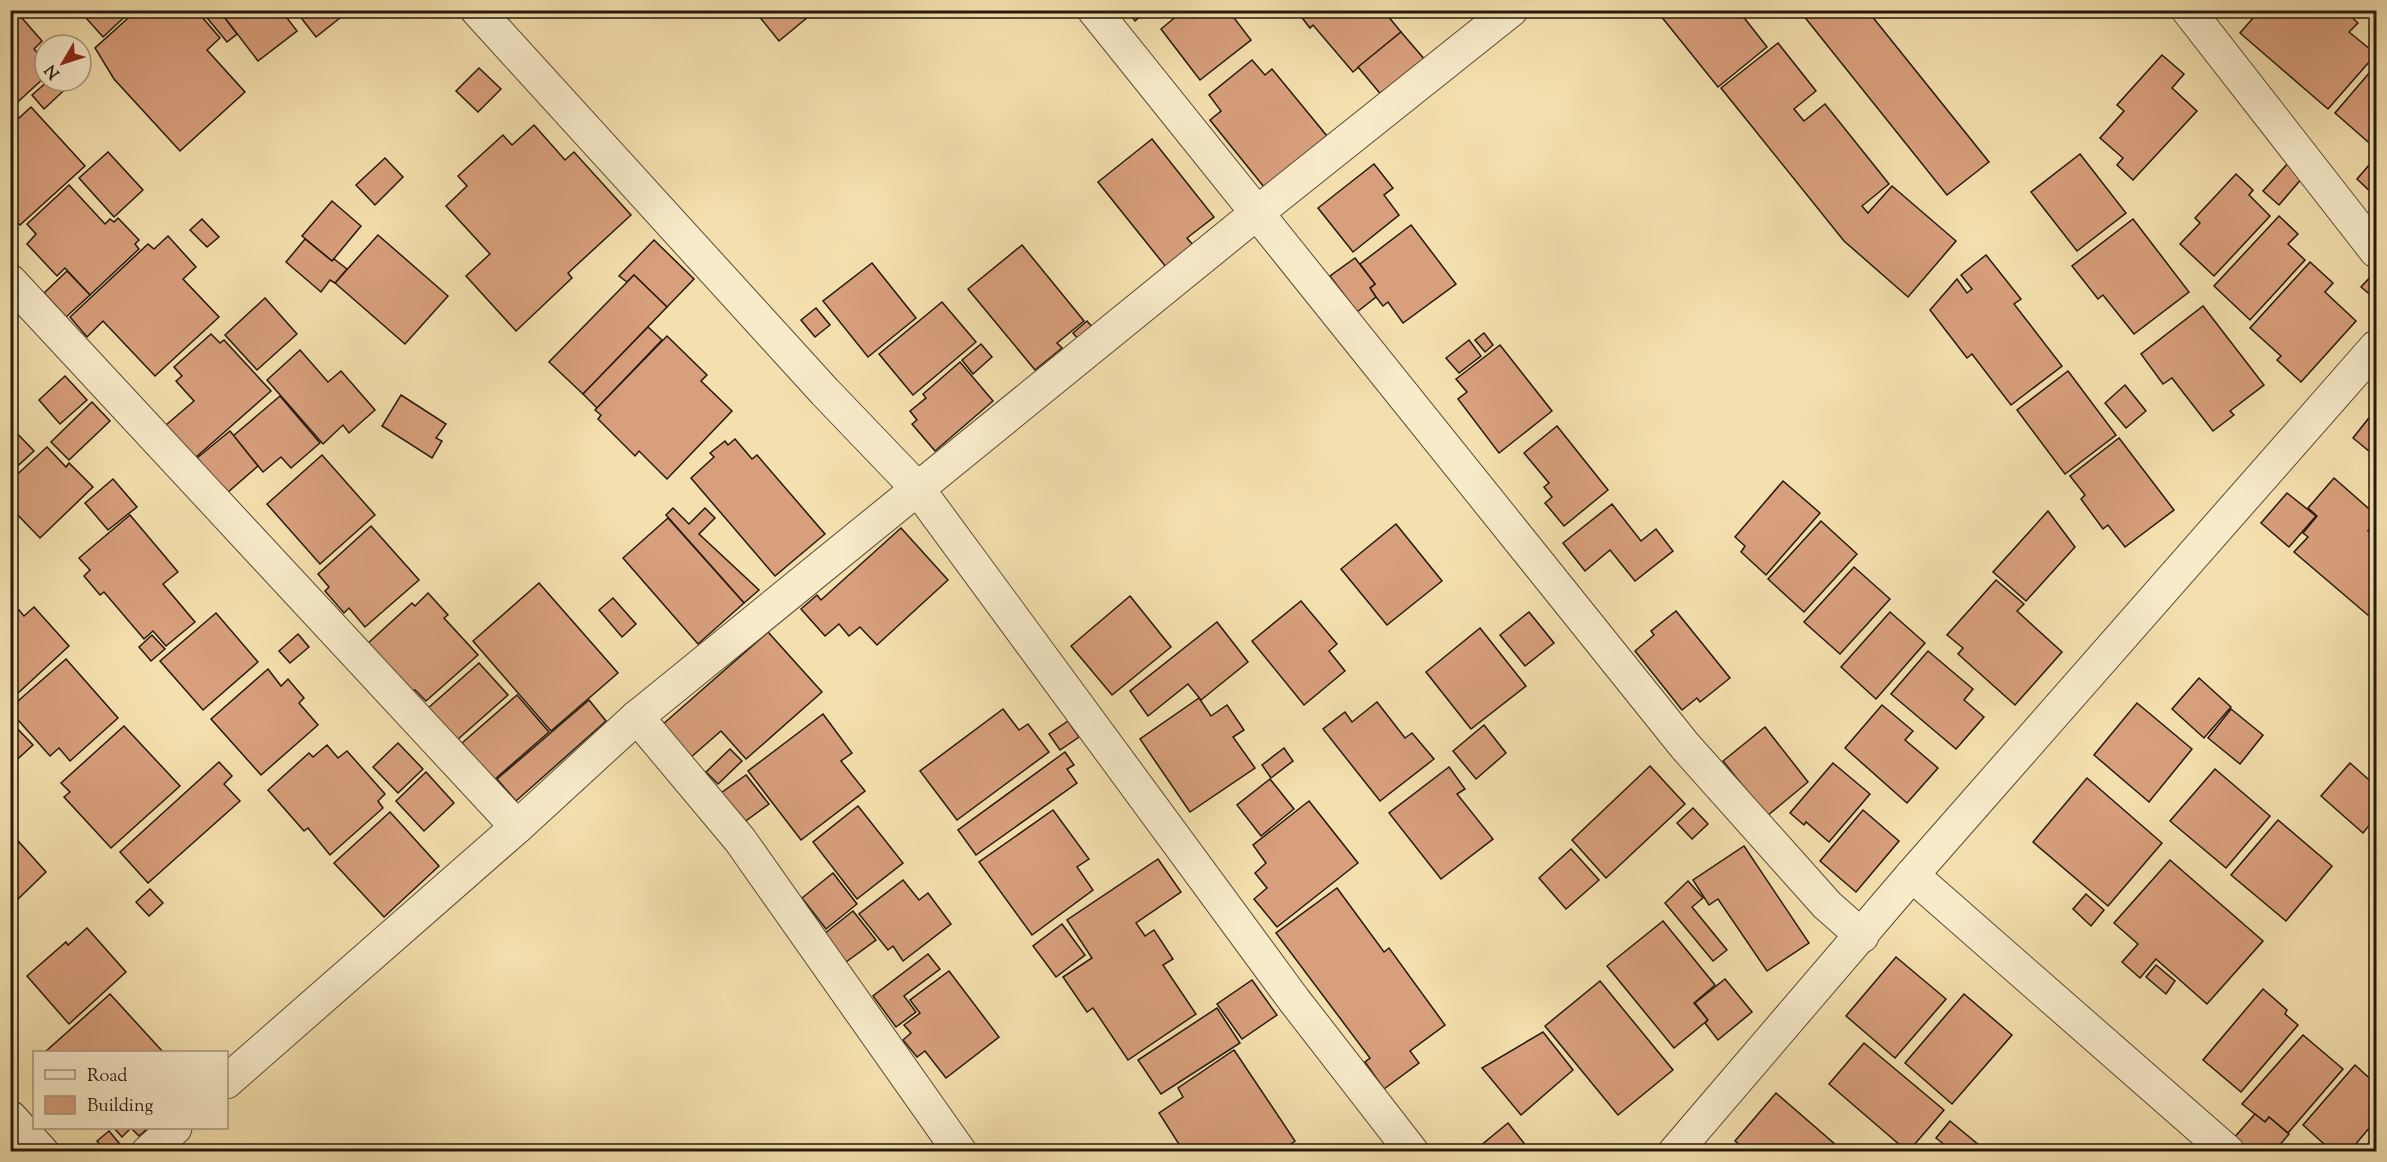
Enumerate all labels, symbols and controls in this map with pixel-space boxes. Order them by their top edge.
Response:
north arrow [33,33,93,93]
text: N [40,58,66,83]
legend [33,1051,228,1129]
text: Road [87,1064,127,1090]
text: Building [87,1094,153,1120]

